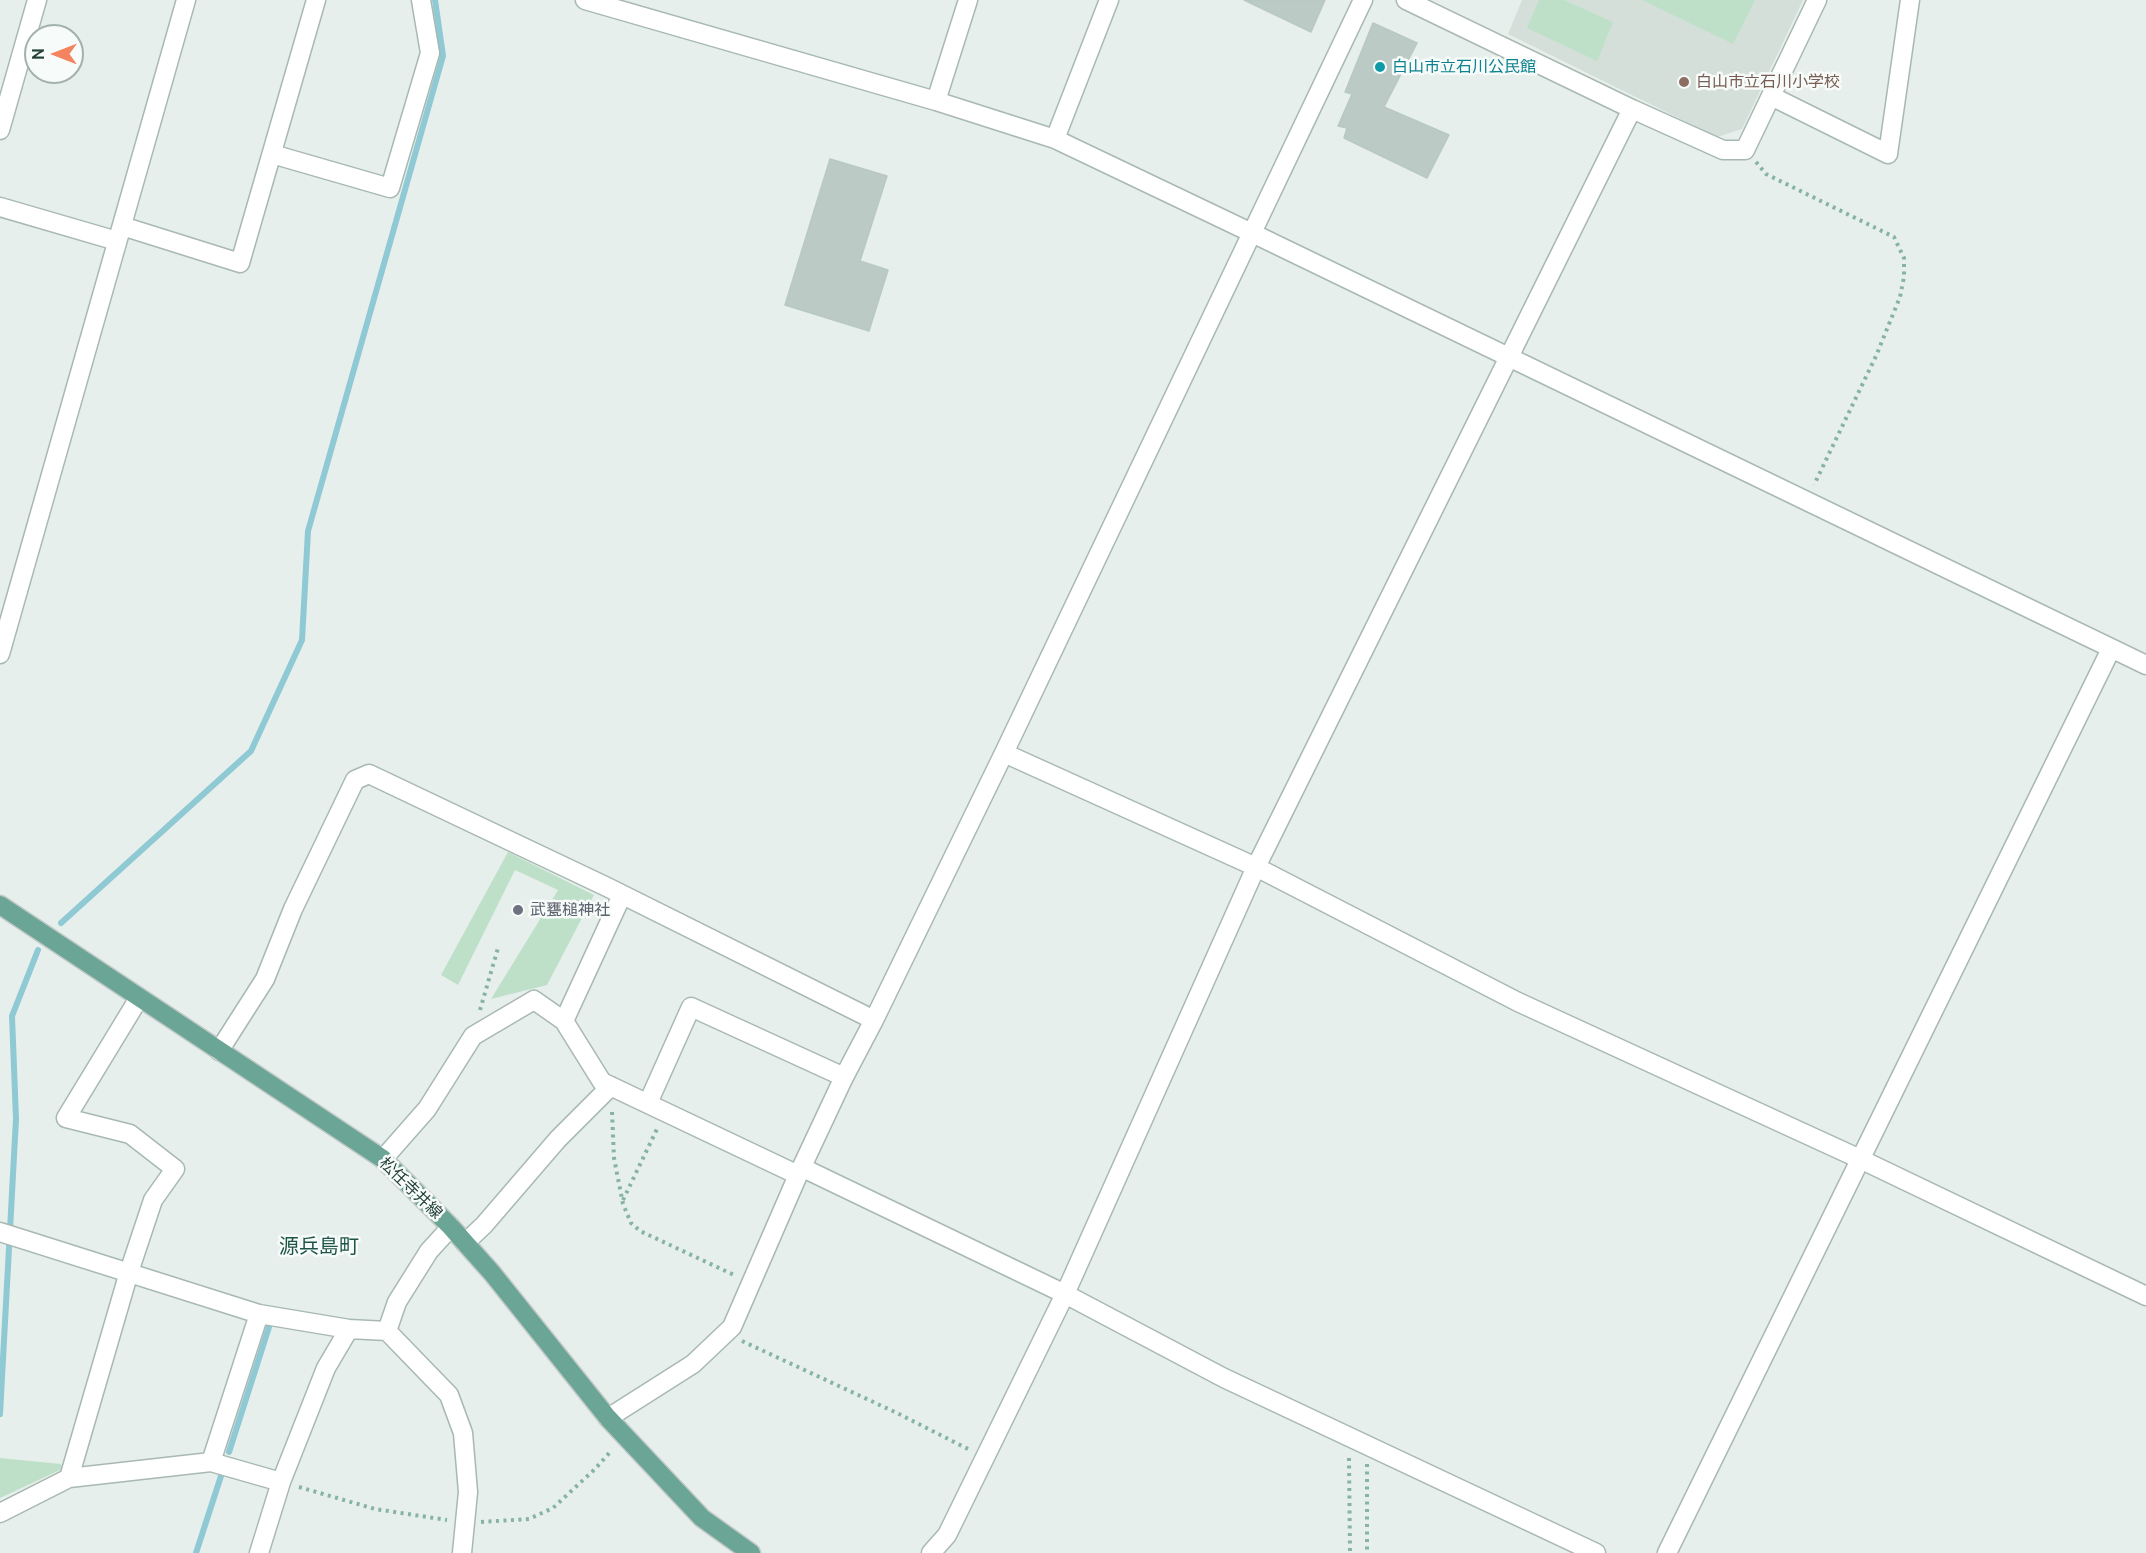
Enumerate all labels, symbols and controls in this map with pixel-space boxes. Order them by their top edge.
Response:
north arrow [24,24,84,84]
text: N [29,48,47,60]
place label: 白山市立石川公民館 [1392,57,1536,77]
marker: 白山市立石川公民館 [1373,60,1387,74]
place label: 白山市立石川小学校 [1696,72,1840,92]
marker: 白山市立石川小学校 [1677,75,1691,89]
place label: 武甕槌神社 [530,900,610,920]
marker: 武甕槌神社 [511,903,525,917]
street label: 松任寺井線 [376,1153,446,1223]
district label: 源兵島町 [279,1234,359,1258]

